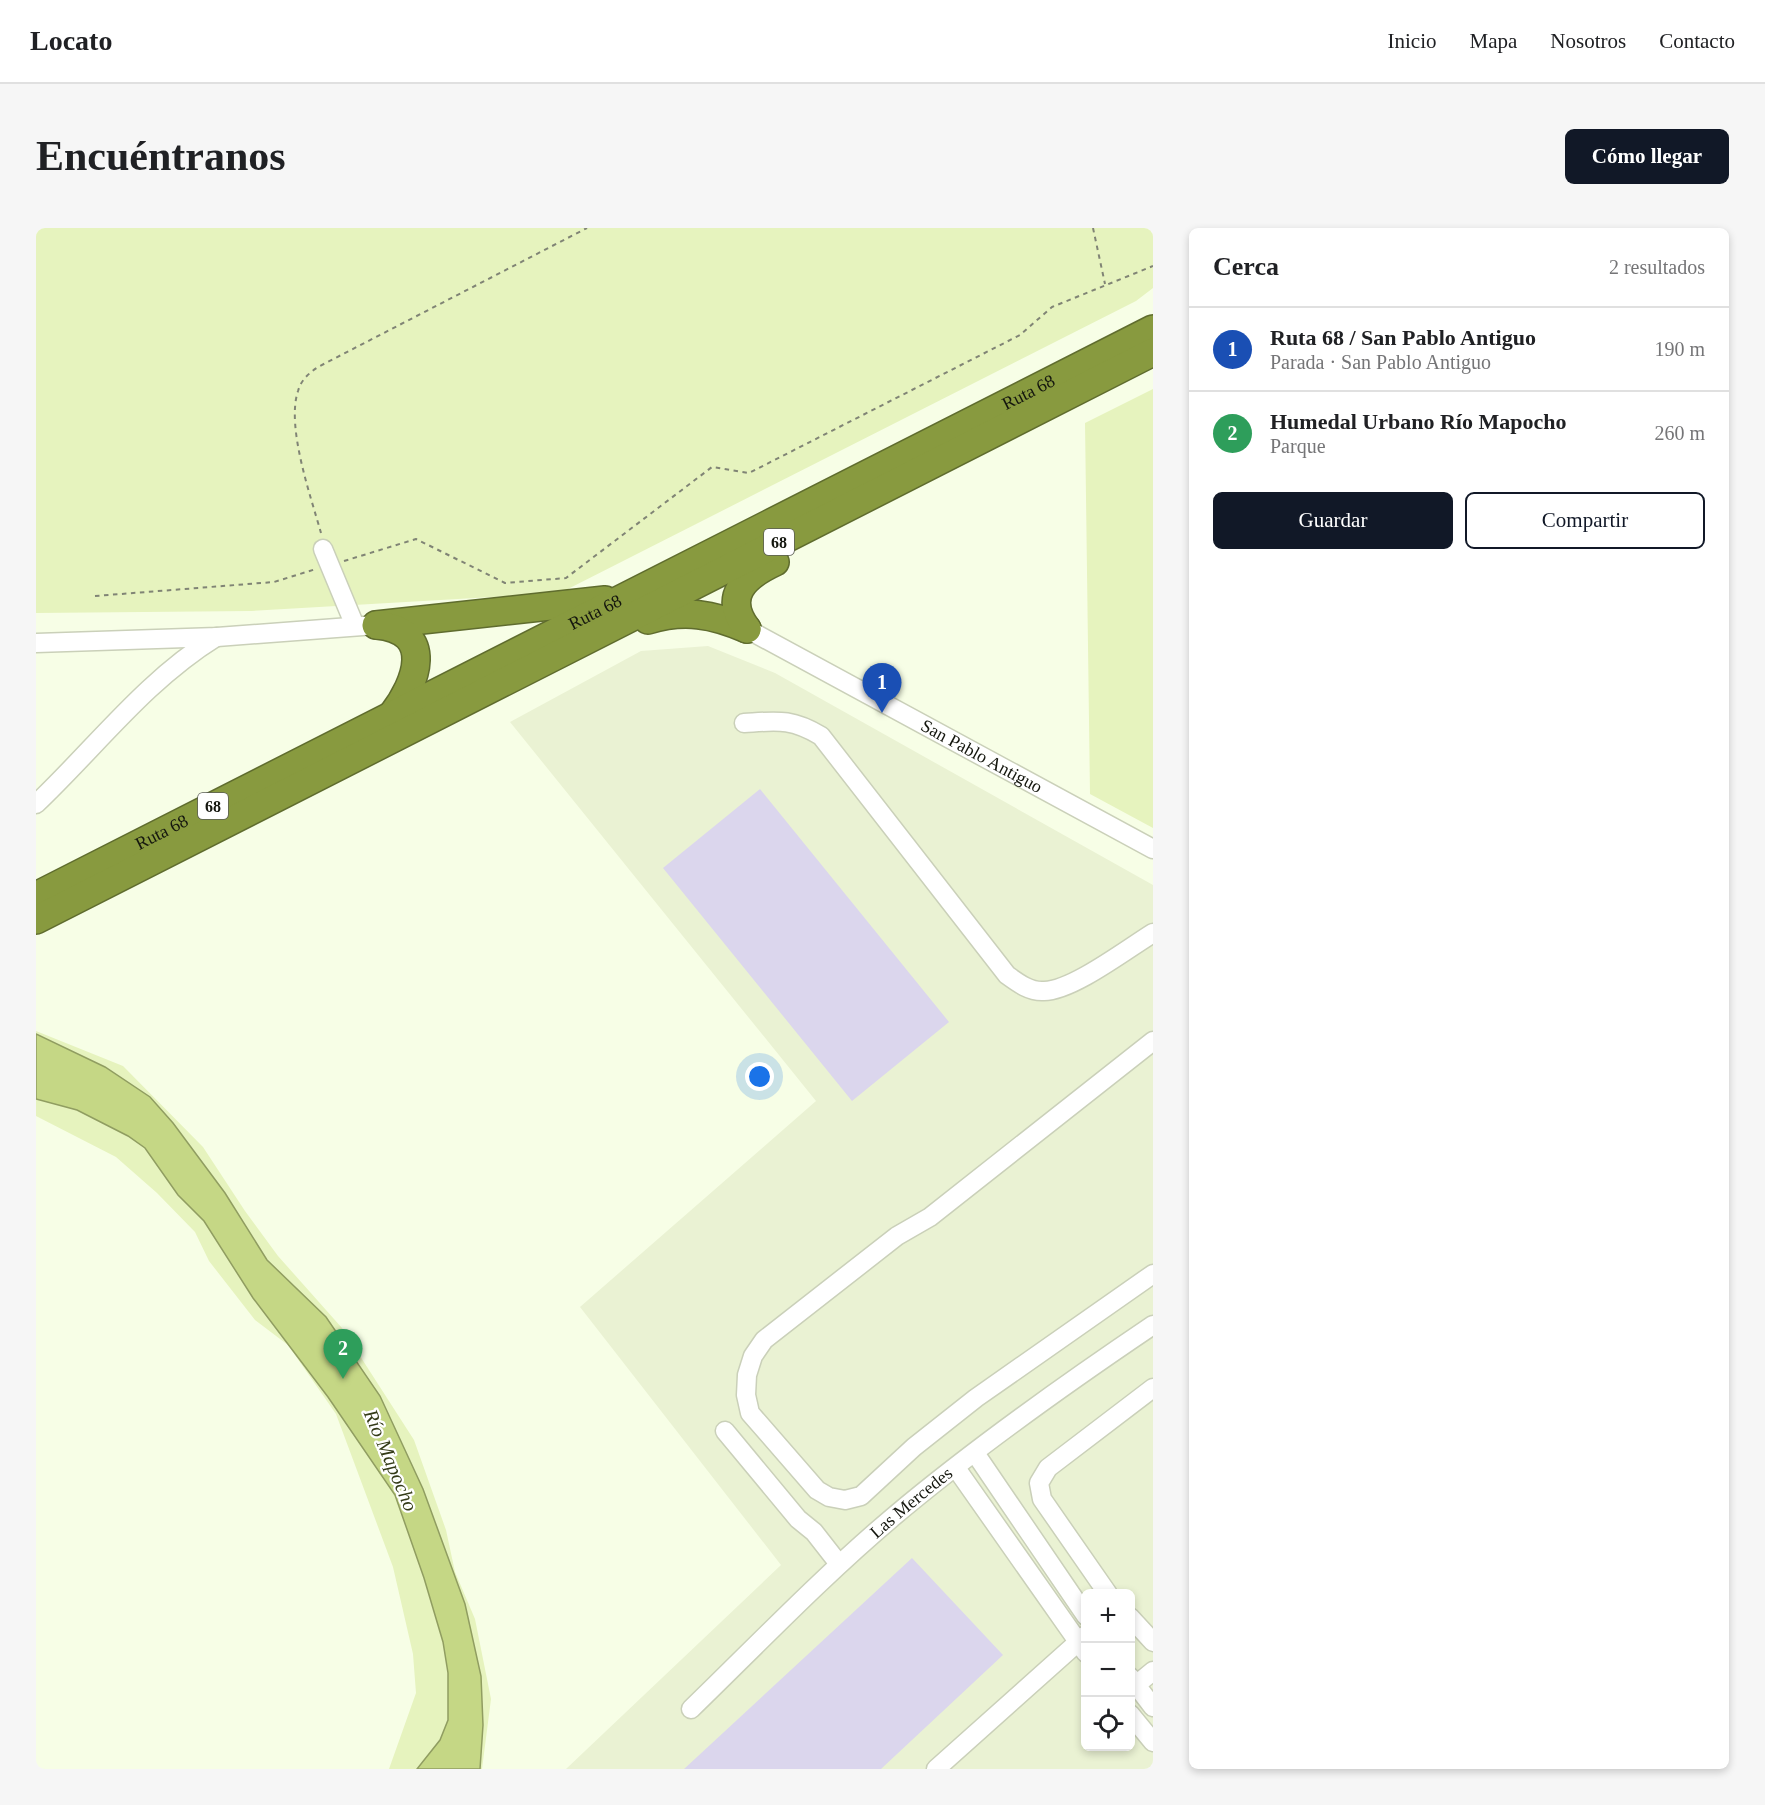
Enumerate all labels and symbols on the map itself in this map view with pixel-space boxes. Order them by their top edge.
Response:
street label: Ruta 68 [999,371,1058,414]
road number: 68 [764,529,794,555]
street label: Ruta 68 [565,590,625,634]
pin: 1 [862,664,902,713]
street label: San Pablo Antiguo [918,715,1046,797]
road number: 68 [198,793,228,819]
street label: Ruta 68 [132,810,191,854]
your location [745,1062,774,1091]
pin: 2 [324,1330,362,1379]
water label: Río Mapocho [358,1405,422,1515]
street label: Las Mercedes [866,1463,956,1542]

